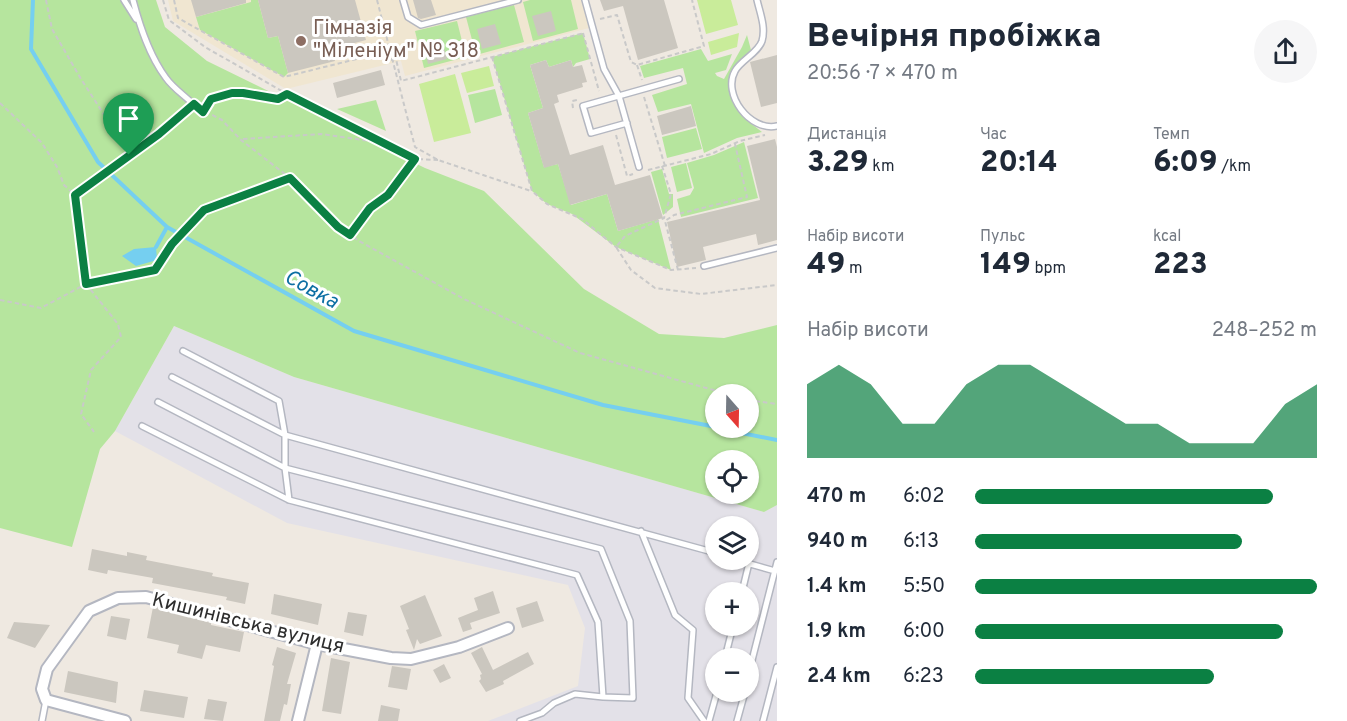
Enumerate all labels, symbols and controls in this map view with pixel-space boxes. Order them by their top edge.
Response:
place label: Гімназія "Міленіум" № 318 [313,16,479,65]
text: Вечірня пробіжка [807,17,1101,59]
button: share [1254,20,1317,83]
marker: Гімназія "Міленіум" № 318 [294,34,308,48]
text: 20:56 · 7 × 470 m [807,61,958,87]
pin [103,93,154,155]
icon: arrive [112,102,145,135]
text: Дистанція [807,125,887,145]
text: Час [980,125,1007,145]
text: Темп [1153,125,1190,145]
text: 3.29 [807,145,869,182]
text: 20:14 [980,145,1058,182]
text: 6:09 [1153,145,1218,182]
text: km [869,157,894,177]
text: /km [1218,157,1251,177]
text: Набір висоти [807,227,904,247]
text: Пульс [980,227,1026,247]
text: kcal [1153,227,1181,247]
text: 49 [807,247,845,284]
text: 149 [980,247,1031,284]
text: 223 [1153,247,1208,284]
text: m [845,259,863,279]
text: bpm [1031,259,1066,279]
water label: Совка [279,264,343,316]
text: Набір висоти [807,318,929,344]
text: 248–252 m [1212,318,1317,344]
north arrow [705,384,759,438]
map controls [705,384,759,702]
button: locate [705,450,759,504]
text: 470 m [807,484,866,510]
text: 6:02 [903,484,945,510]
button: layers [705,516,759,570]
text: 940 m [807,529,868,555]
text: 6:13 [903,529,939,555]
text: 1.4 km [807,574,867,600]
text: 5:50 [903,574,945,600]
button: + [705,582,759,636]
street label: Кишинівська вулиця [149,588,347,660]
text: 1.9 km [807,619,866,645]
text: 6:00 [903,619,945,645]
button: − [705,648,759,702]
text: 2.4 km [807,664,871,690]
text: 6:23 [903,664,944,690]

